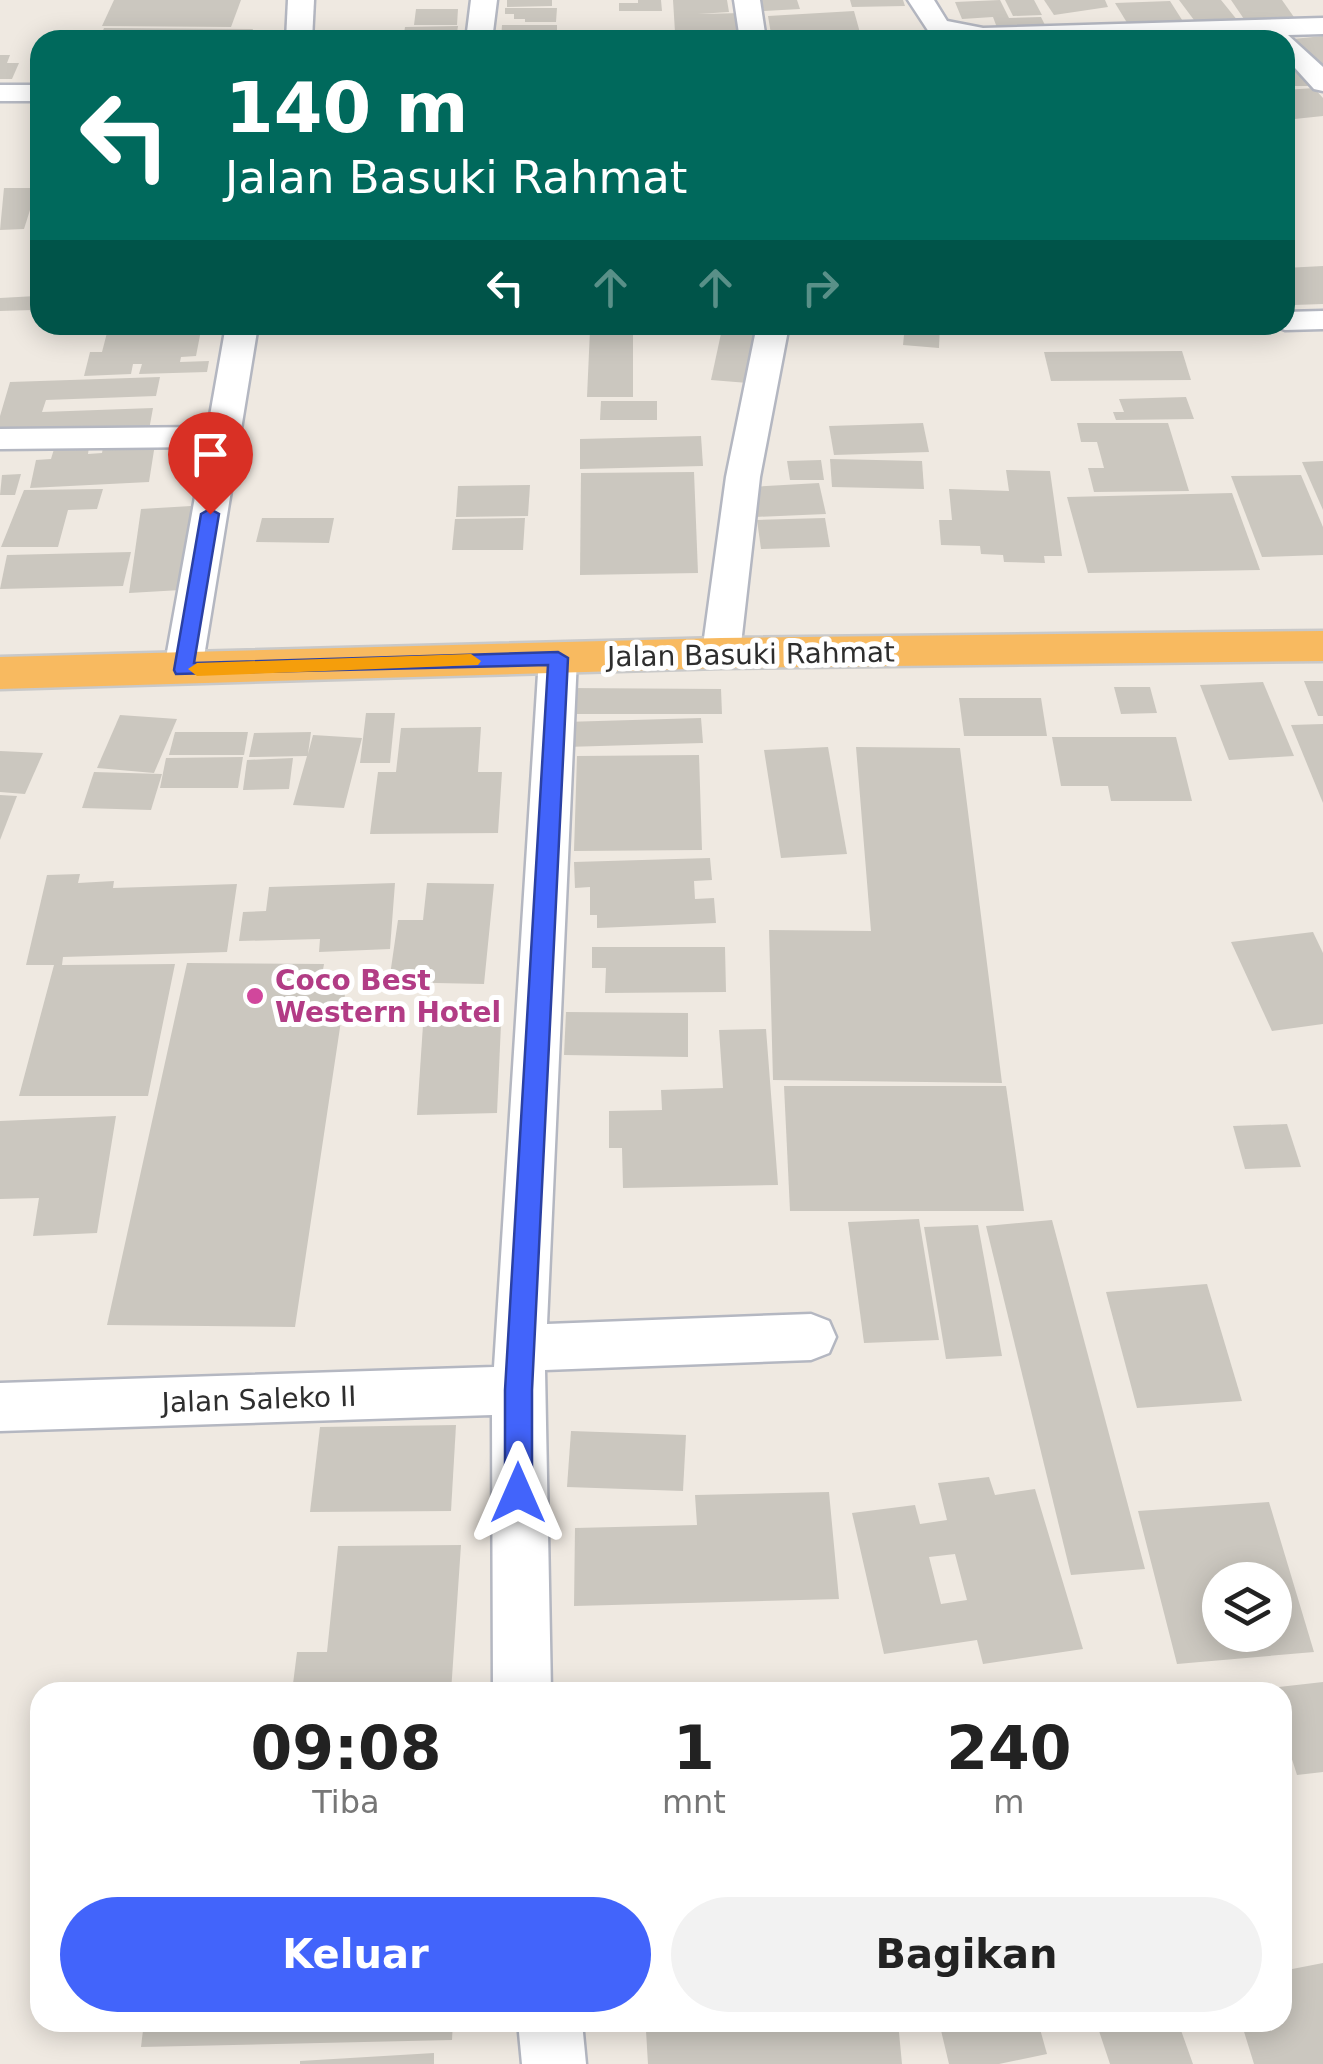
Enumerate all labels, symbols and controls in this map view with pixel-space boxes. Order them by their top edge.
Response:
text: 140 m [225,67,468,149]
icon: left [60,70,190,200]
text: Jalan Basuki Rahmat [225,151,687,204]
icon: left [478,260,533,315]
icon: ahead [583,260,638,315]
icon: ahead [688,260,743,315]
icon: right [793,260,848,315]
pin [168,412,253,515]
icon: arrive [183,427,238,482]
street label: Jalan Basuki Rahmat [605,635,895,674]
place label: Coco Best Western Hotel [275,964,501,1029]
marker: Coco Best Western Hotel [244,985,266,1007]
street label: Jalan Saleko II [159,1380,357,1419]
position arrow [466,1441,570,1545]
map controls [1202,1562,1292,1652]
button: layers [1202,1562,1292,1652]
text: 09:08 [250,1713,441,1783]
text: 1 [673,1713,715,1783]
text: 240 [946,1713,1072,1783]
text: Tiba [312,1783,380,1821]
text: mnt [662,1783,726,1821]
text: m [993,1783,1025,1821]
button: Keluar [60,1897,651,2012]
button: Bagikan [671,1897,1262,2012]

